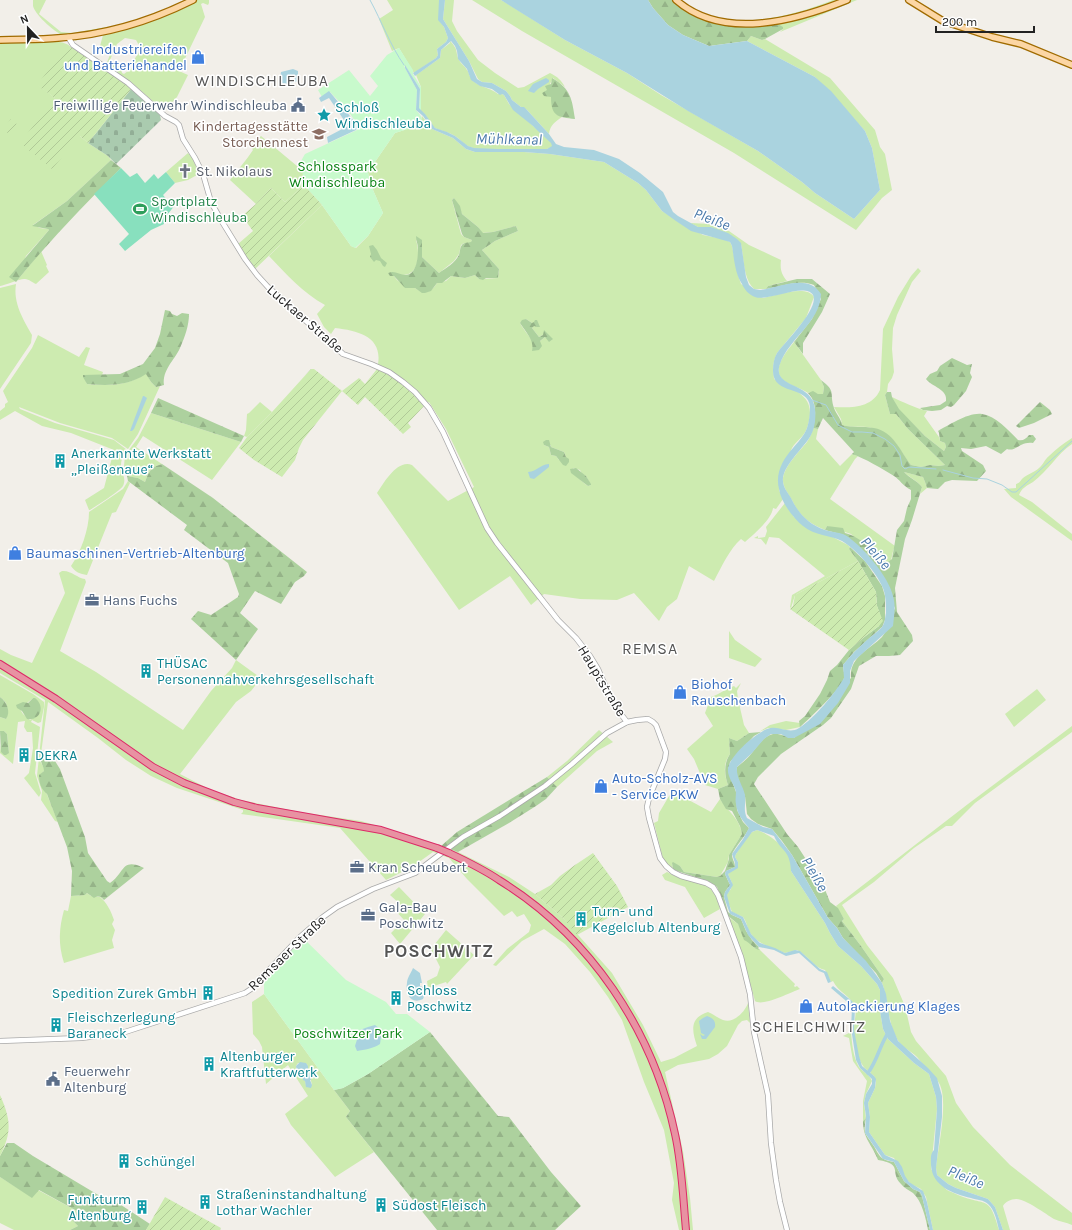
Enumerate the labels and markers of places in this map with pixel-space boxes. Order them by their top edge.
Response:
place label: Industriereifen und Batteriehandel [64,41,187,74]
shop icon: Industriereifen und Batteriehandel [190,49,206,65]
place label: Freiwillige Feuerwehr Windischleuba [53,97,287,114]
public building icon: Freiwillige Feuerwehr Windischleuba [290,97,306,113]
place label: Schloß Windischleuba [335,99,431,132]
place icon: Schloß Windischleuba [316,107,332,123]
place label: Kindertagesstätte Storchennest [193,118,308,151]
school or university icon: Kindertagesstätte Storchennest [311,126,327,142]
church icon: St. Nikolaus [177,163,193,179]
place label: St. Nikolaus [196,163,272,180]
place label: Sportplatz Windischleuba [151,193,247,226]
sports icon: Sportplatz Windischleuba [132,201,148,217]
place label: Anerkannte Werkstatt „Pleißenaue“ [71,445,211,478]
building icon: Anerkannte Werkstatt „Pleißenaue“ [52,453,68,469]
shop icon: Baumaschinen-Vertrieb-Altenburg [7,545,23,561]
place label: Baumaschinen-Vertrieb-Altenburg [26,545,245,562]
office icon: Hans Fuchs [84,592,100,608]
place label: Hans Fuchs [103,592,178,609]
place label: THÜSAC Personennahverkehrsgesellschaft [157,655,374,688]
building icon: THÜSAC Personennahverkehrsgesellschaft [138,663,154,679]
place label: Biohof Rauschenbach [691,676,786,709]
shop icon: Biohof Rauschenbach [672,684,688,700]
building icon: DEKRA [16,747,32,763]
place label: DEKRA [35,747,77,764]
place label: Auto-Scholz-AVS - Service PKW [612,770,718,803]
shop icon: Auto-Scholz-AVS - Service PKW [593,778,609,794]
office icon: Kran Scheubert [349,859,365,875]
place label: Kran Scheubert [368,859,467,876]
place label: Gala-Bau Poschwitz [379,899,444,932]
place label: Turn- und Kegelclub Altenburg [592,903,720,936]
office icon: Gala-Bau Poschwitz [360,907,376,923]
building icon: Turn- und Kegelclub Altenburg [573,911,589,927]
place label: Schloss Poschwitz [407,982,472,1015]
place label: Spedition Zurek GmbH [52,985,197,1002]
building icon: Spedition Zurek GmbH [200,985,216,1001]
building icon: Schloss Poschwitz [388,990,404,1006]
shop icon: Autolackierung Klages [798,998,814,1014]
place label: Autolackierung Klages [817,998,960,1015]
place label: Fleischzerlegung Baraneck [67,1009,175,1042]
building icon: Fleischzerlegung Baraneck [48,1017,64,1033]
place label: Altenburger Kraftfutterwerk [220,1048,318,1081]
building icon: Altenburger Kraftfutterwerk [201,1056,217,1072]
place label: Feuerwehr Altenburg [64,1063,131,1096]
public building icon: Feuerwehr Altenburg [45,1071,61,1087]
building icon: Schüngel [116,1153,132,1169]
place label: Schüngel [135,1153,195,1170]
place label: Straßeninstandhaltung Lothar Wachler [216,1186,367,1219]
place label: Funkturm Altenburg [67,1191,131,1224]
building icon: Straßeninstandhaltung Lothar Wachler [197,1194,213,1210]
building icon: Südost Fleisch [373,1197,389,1213]
place label: Südost Fleisch [392,1197,486,1214]
building icon: Funkturm Altenburg [134,1199,150,1215]

